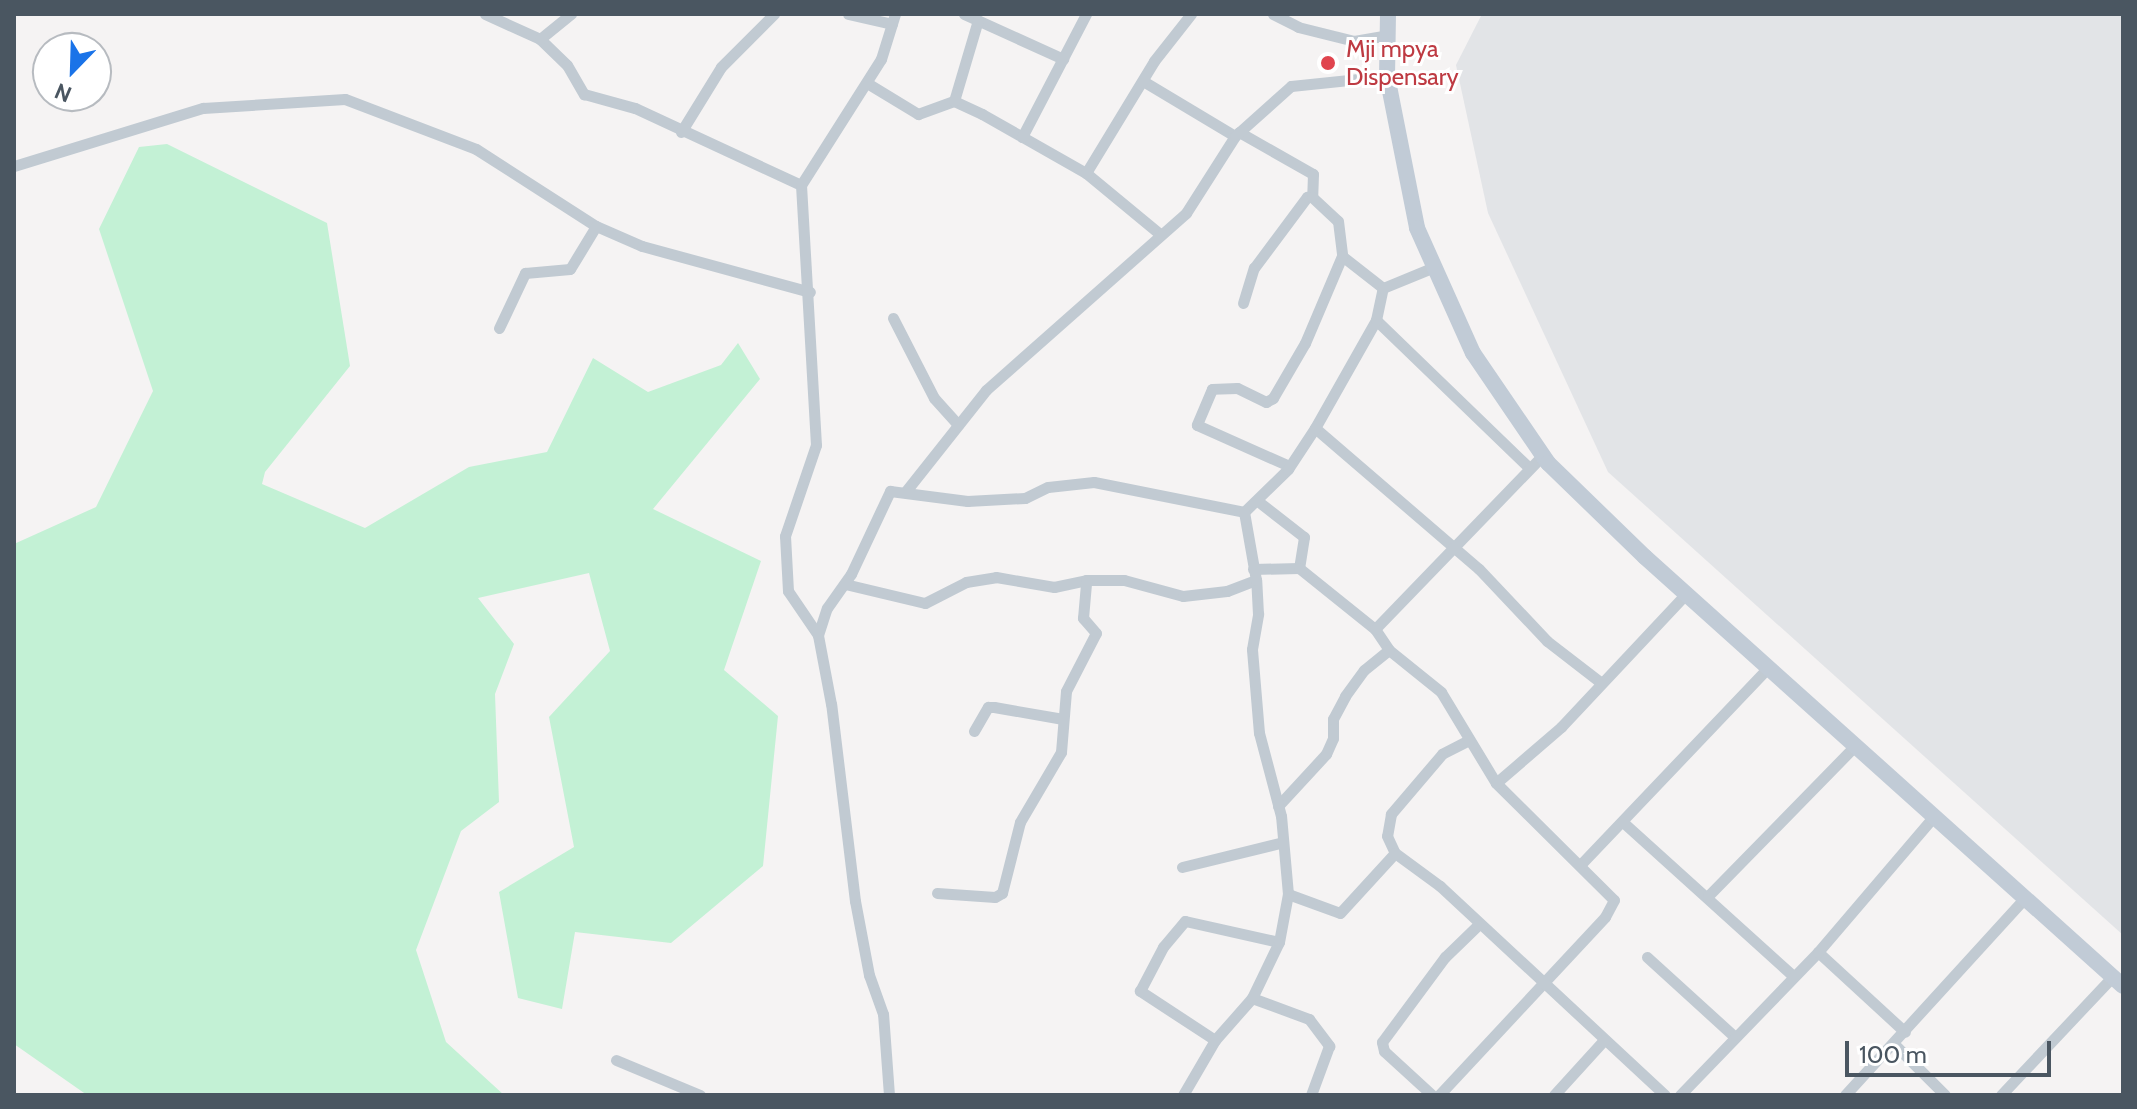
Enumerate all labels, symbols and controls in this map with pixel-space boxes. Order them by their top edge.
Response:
north arrow [32,32,112,112]
place label: Mji mpya Dispensary [1346,35,1459,91]
marker: Mji mpya Dispensary [1317,52,1339,74]
text: N [51,77,76,108]
scale bar [1849,1025,2055,1075]
text: 100 m [1859,1040,1927,1069]

